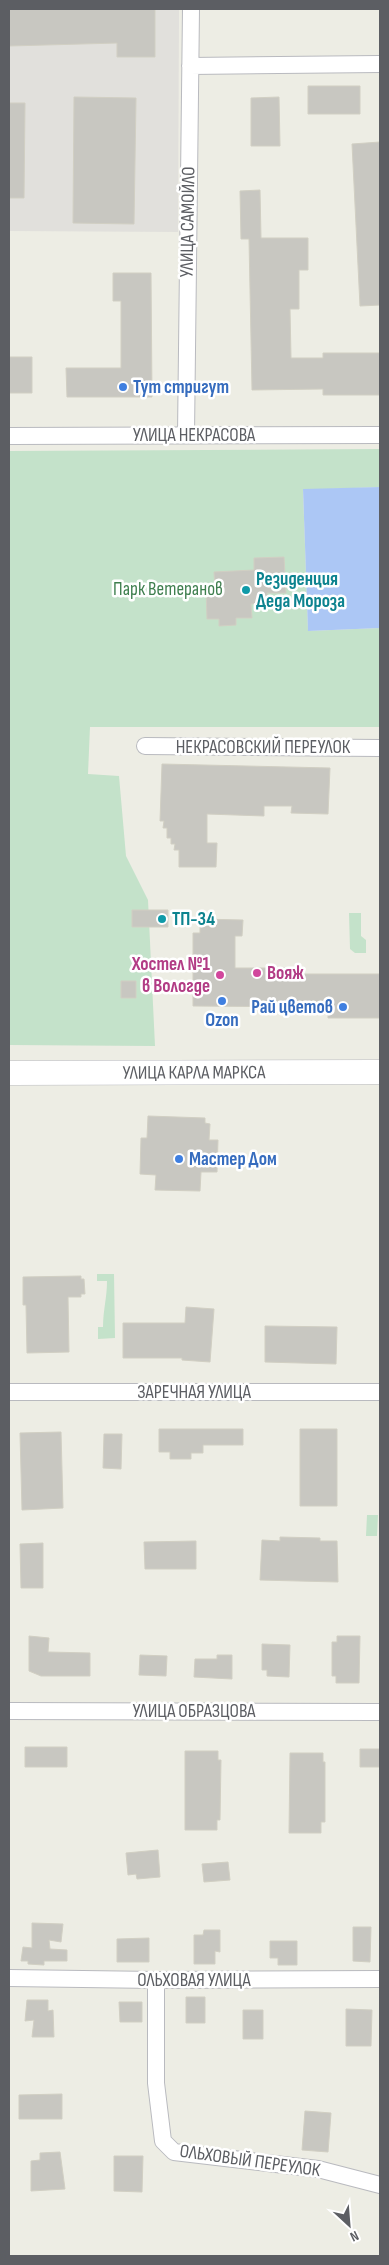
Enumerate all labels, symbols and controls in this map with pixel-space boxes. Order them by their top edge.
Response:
street label: УЛИЦА САМОЙЛО [176,166,200,278]
place label: Тут стригут [133,376,229,399]
marker: Тут стригут [117,381,129,393]
street label: УЛИЦА НЕКРАСОВА [133,424,256,447]
place label: Резиденция Деда Мороза [256,568,345,613]
park label: Парк Ветеранов [113,578,223,601]
marker: Резиденция Деда Мороза [240,584,252,596]
street label: НЕКРАСОВСКИЙ ПЕРЕУЛОК [176,736,351,759]
place label: ТП-34 [172,908,215,931]
marker: ТП-34 [156,913,168,925]
place label: Хостел №1 в Вологде [131,953,211,998]
place label: Вояж [267,962,304,985]
marker: Вояж [251,967,263,979]
marker: Хостел №1 в Вологде [214,969,226,981]
marker: Ozon [216,995,228,1007]
place label: Рай цветов [251,996,333,1019]
marker: Рай цветов [337,1001,349,1013]
place label: Ozon [205,1009,239,1032]
street label: УЛИЦА КАРЛА МАРКСА [122,1061,266,1084]
place label: Мастер Дом [189,1148,277,1171]
marker: Мастер Дом [173,1153,185,1165]
street label: ЗАРЕЧНАЯ УЛИЦА [137,1381,252,1404]
street label: УЛИЦА ОБРАЗЦОВА [133,1700,256,1723]
street label: ОЛЬХОВАЯ УЛИЦА [137,1969,252,1992]
street label: ОЛЬХОВЫЙ ПЕРЕУЛОК [178,2140,322,2182]
north arrow [324,2200,374,2250]
text: N [347,2227,362,2246]

